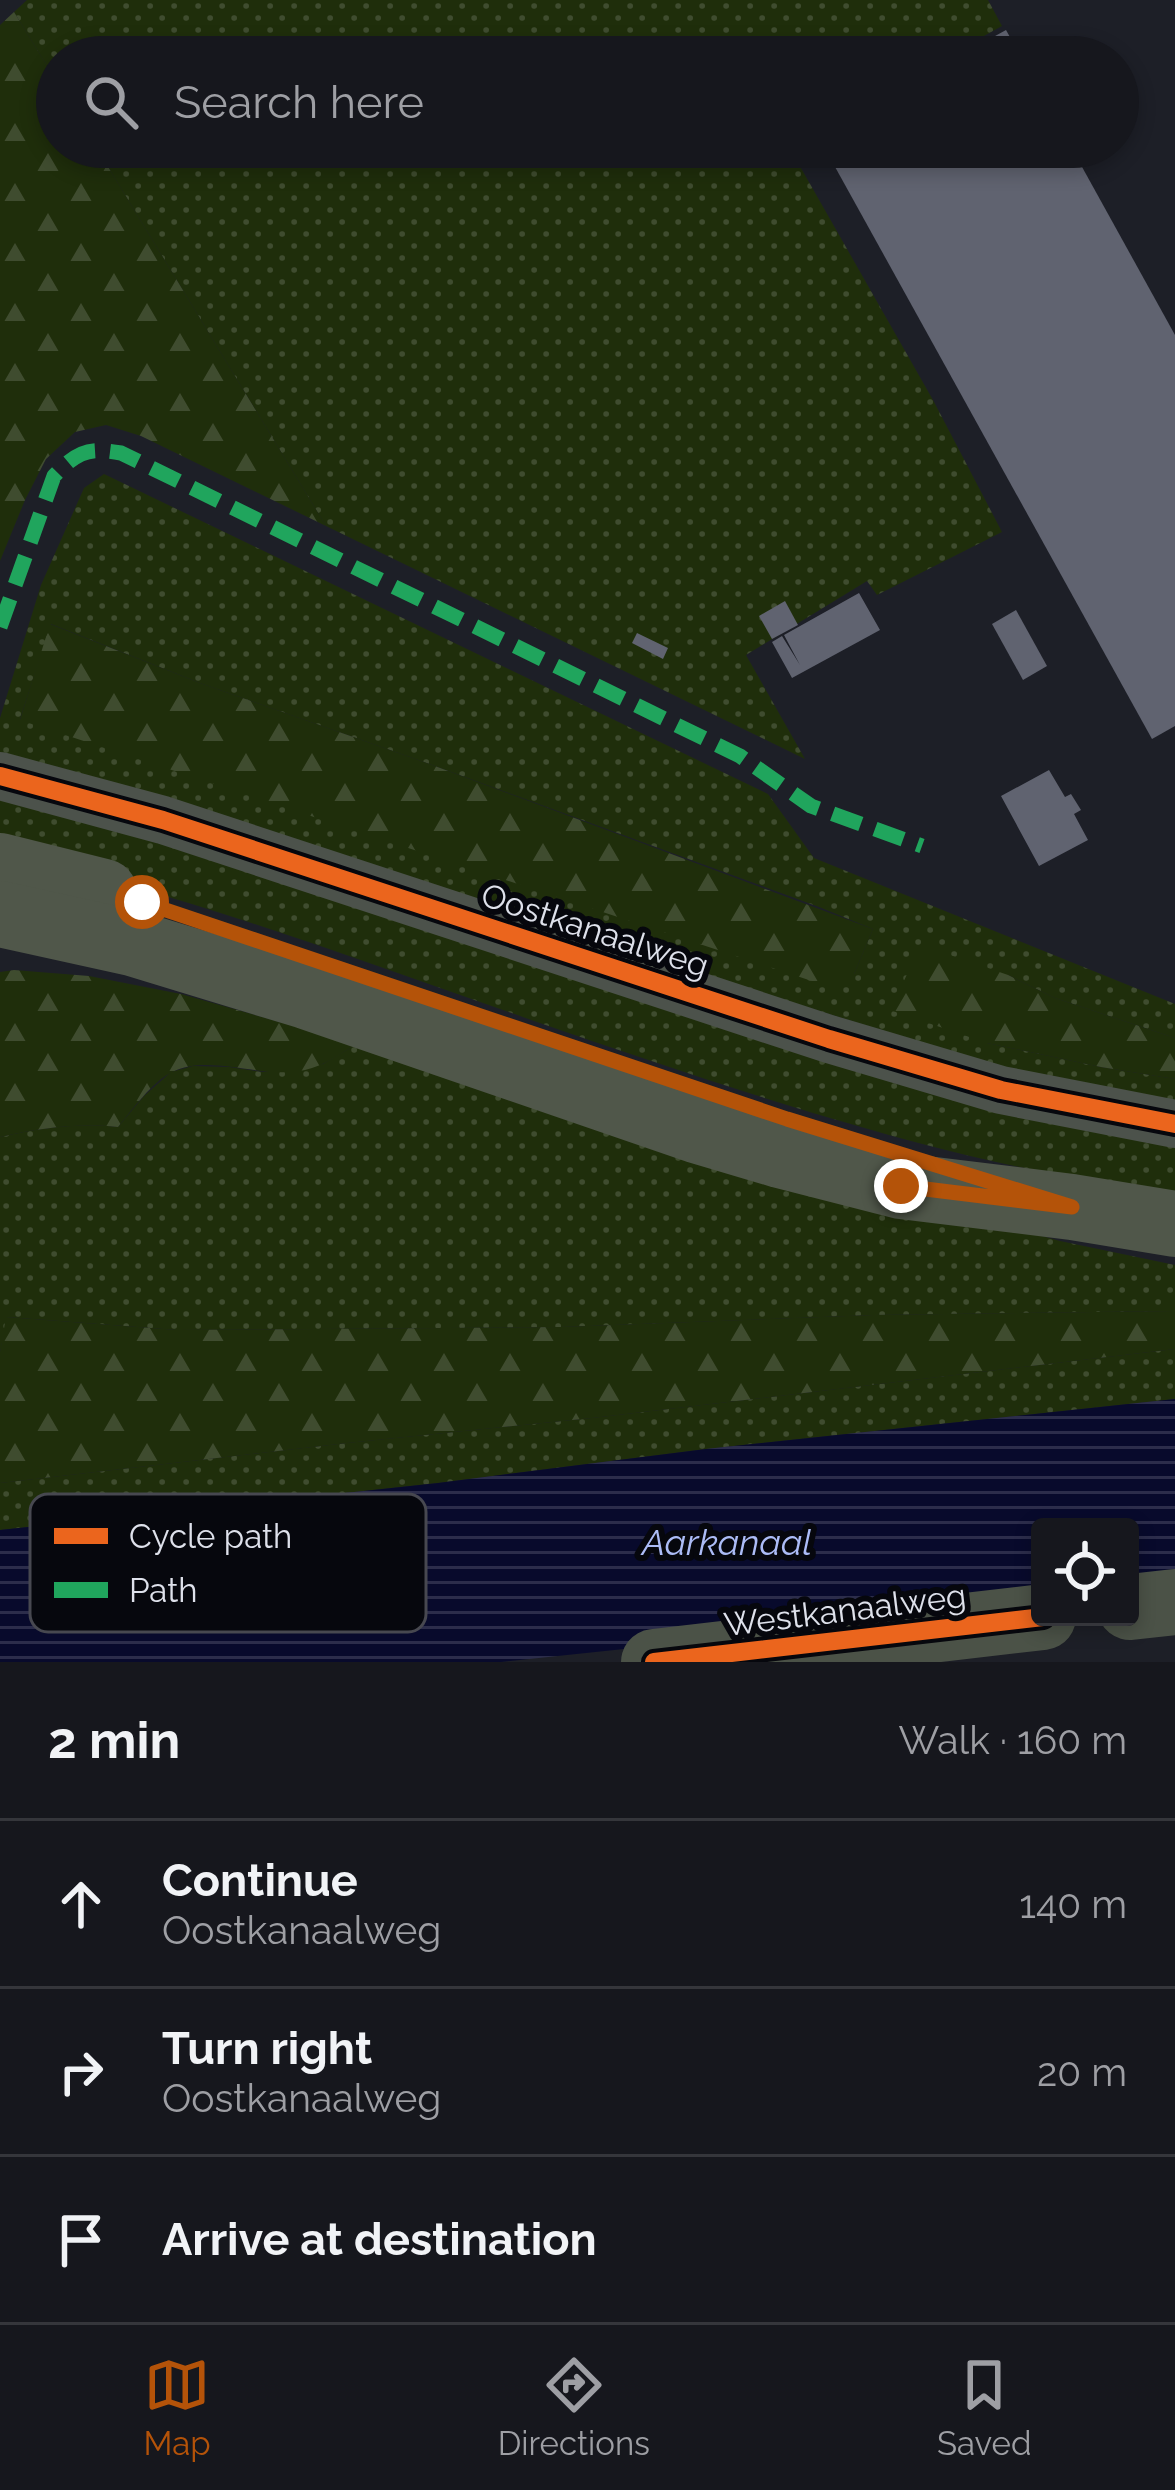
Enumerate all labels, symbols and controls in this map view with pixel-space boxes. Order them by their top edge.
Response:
search box [36,36,1139,168]
icon: search [78,69,144,135]
text: Search here [174,76,424,129]
route start [115,875,169,929]
street label: Oostkanaalweg [477,875,713,985]
route end [874,1159,928,1213]
legend [30,1494,426,1632]
text: Cycle path [129,1517,292,1556]
map controls [1031,1518,1139,1626]
button: locate [1031,1518,1139,1626]
water label: Aarkanaal [640,1521,812,1563]
text: Path [129,1571,198,1610]
street label: Westkanaalweg [722,1576,968,1644]
text: 2 min [48,1710,180,1770]
text: Walk · 160 m [899,1717,1127,1763]
text: Continue [162,1854,358,1907]
icon: ahead [48,1871,114,1937]
text: 140 m [1019,1881,1127,1927]
text: Oostkanaalweg [162,1907,441,1953]
text: Turn right [162,2022,372,2075]
icon: right [48,2039,114,2105]
text: 20 m [1037,2049,1127,2095]
text: Oostkanaalweg [162,2075,441,2121]
icon: arrive [48,2207,114,2273]
text: Arrive at destination [162,2213,597,2266]
tab: Map [144,2352,211,2463]
tab: Directions [498,2352,650,2463]
tab: Saved [937,2352,1031,2463]

